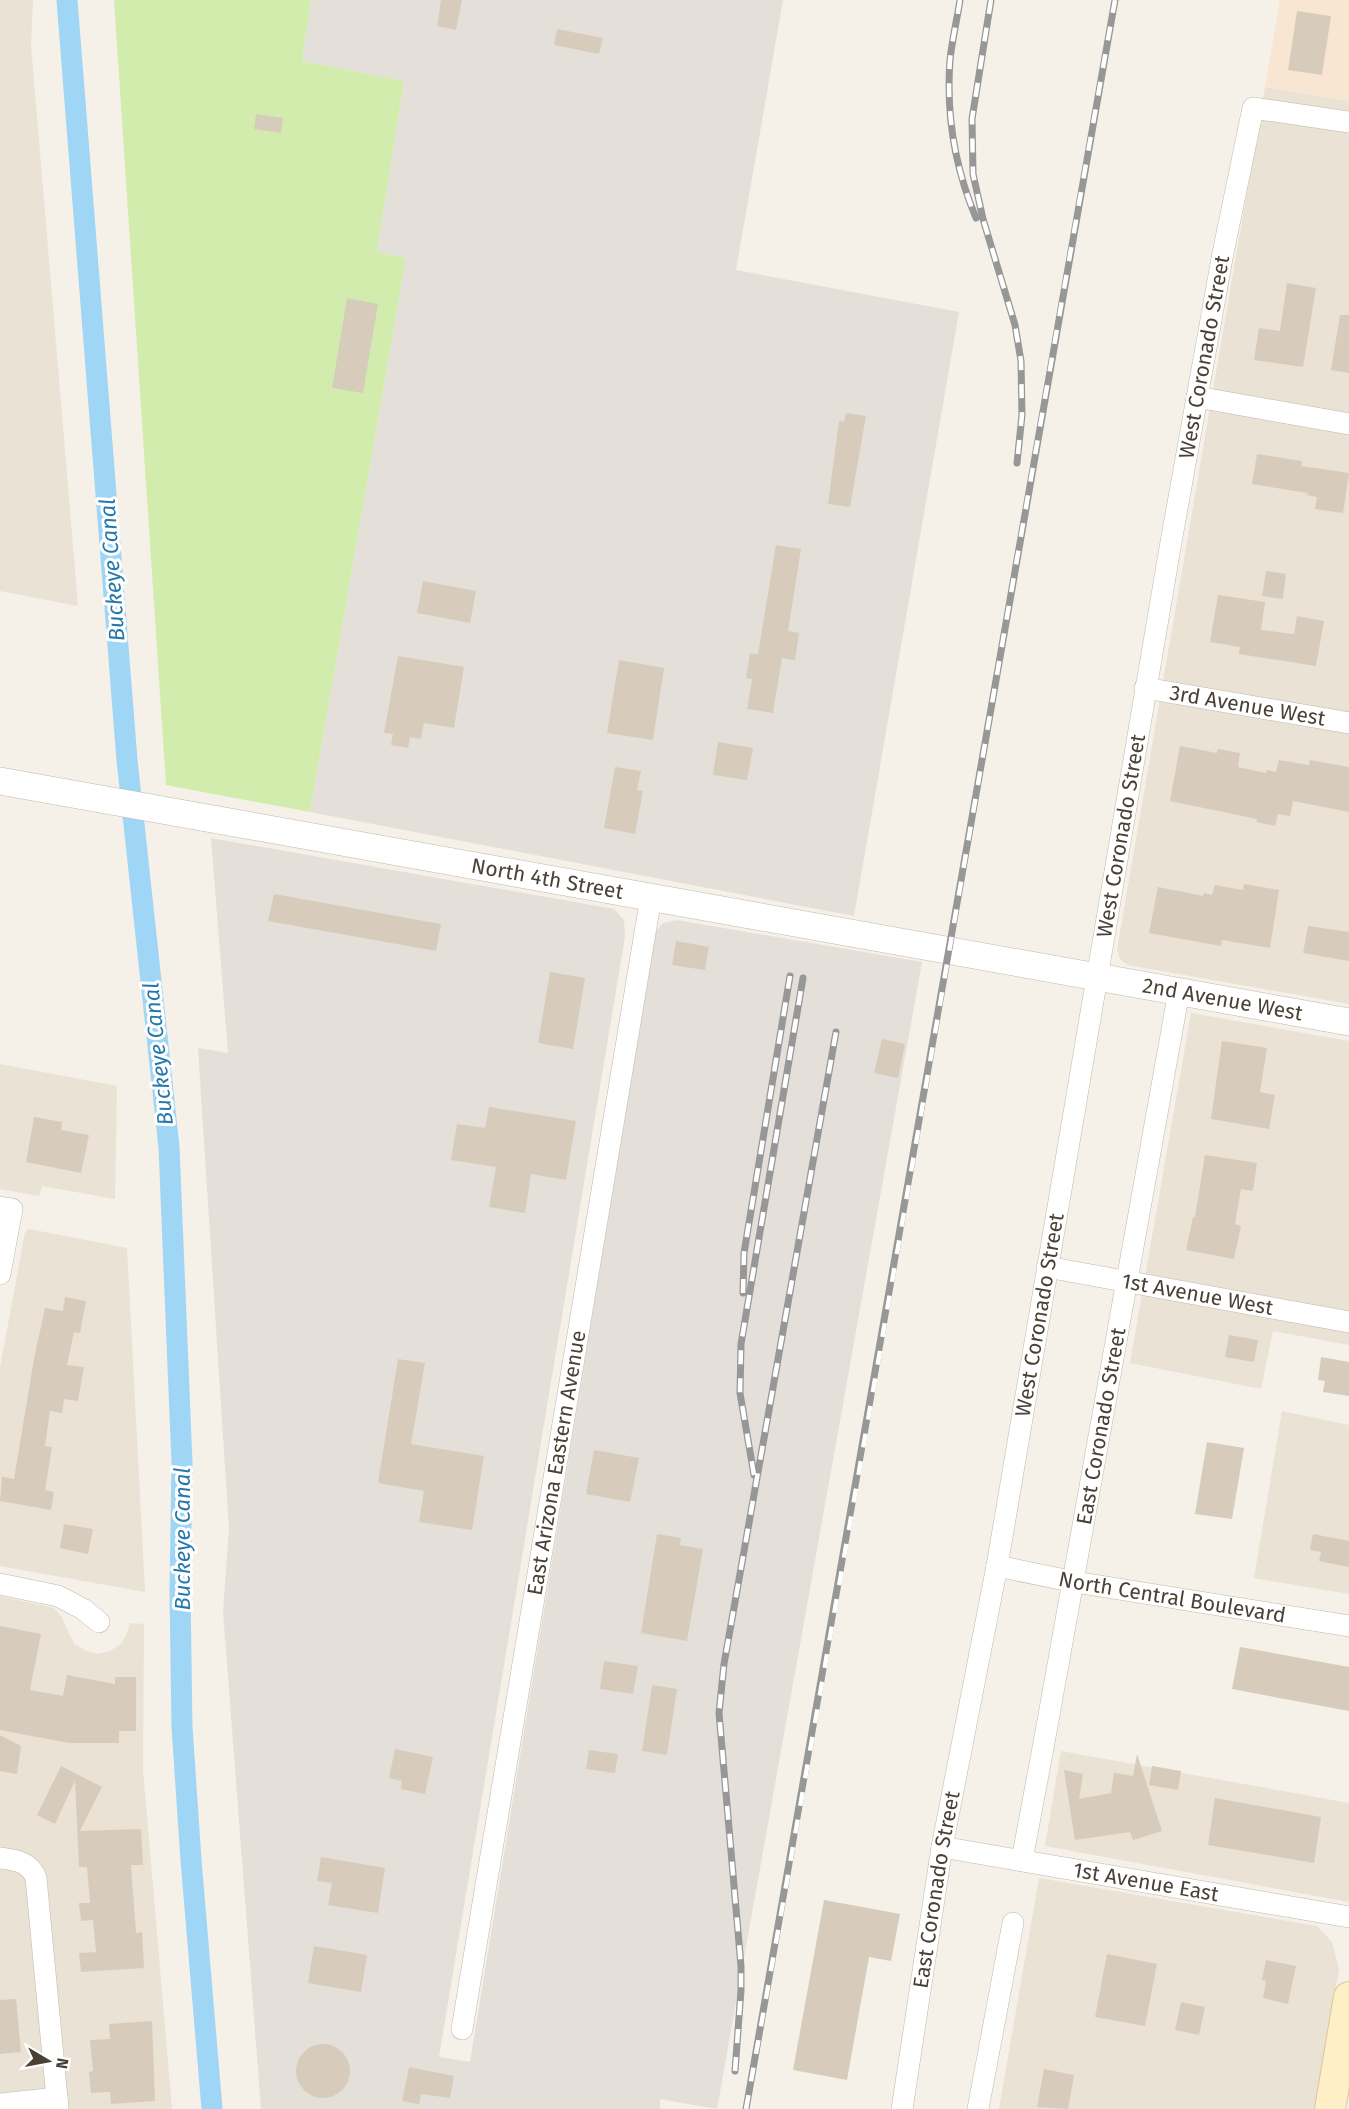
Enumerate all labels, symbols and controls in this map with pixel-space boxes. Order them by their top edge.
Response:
street label: West Coronado Street [1173,253,1235,461]
water label: Buckeye Canal [94,498,130,642]
street label: 3rd Avenue West [1168,679,1328,732]
street label: West Coronado Street [1091,732,1151,940]
street label: North 4th Street [469,852,626,905]
street label: 2nd Avenue West [1141,972,1305,1027]
water label: Buckeye Canal [137,981,179,1127]
street label: West Coronado Street [1010,1211,1070,1419]
street label: 1st Avenue West [1120,1268,1276,1321]
street label: East Coronado Street [1071,1325,1132,1527]
street label: East Arizona Eastern Avenue [522,1328,591,1597]
water label: Buckeye Canal [169,1467,196,1611]
street label: North Central Boulevard [1056,1566,1287,1629]
street label: East Coronado Street [908,1788,966,1990]
street label: 1st Avenue East [1071,1857,1221,1907]
north arrow [18,2031,78,2091]
text: N [52,2057,73,2070]

